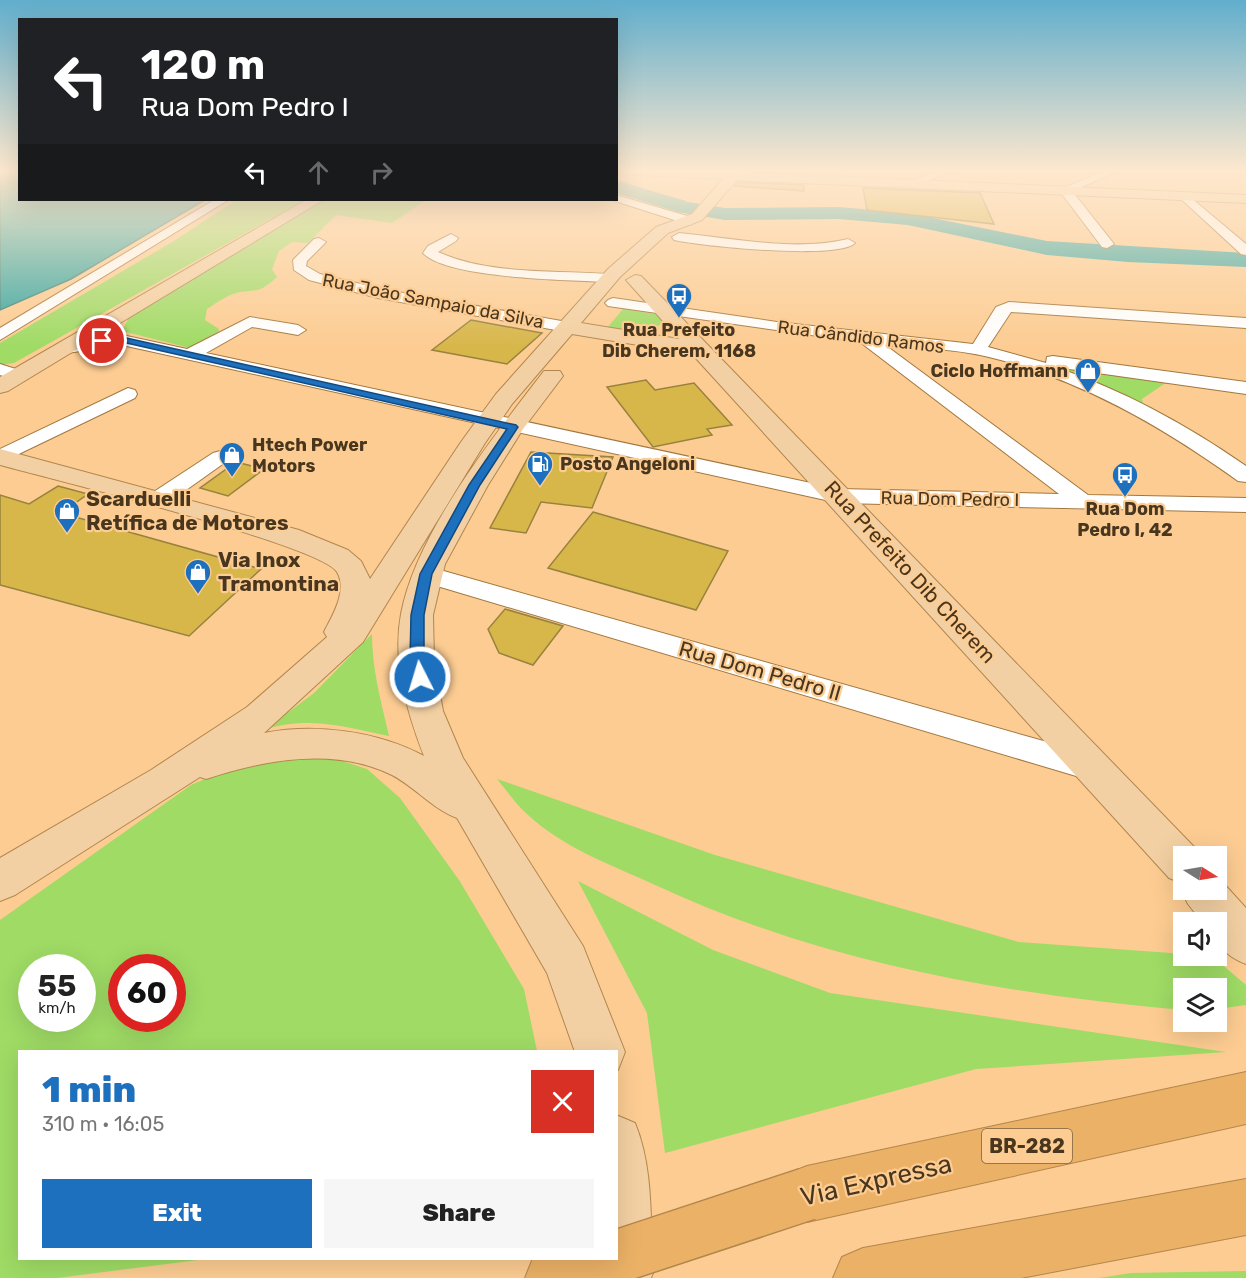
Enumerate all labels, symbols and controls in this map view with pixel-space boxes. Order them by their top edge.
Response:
text: 120 m [141,40,265,90]
icon: left [42,42,120,120]
text: Rua Dom Pedro I [141,91,349,123]
icon: left [239,156,272,189]
icon: ahead [302,156,335,189]
icon: right [365,156,398,189]
street label: Rua João Sampaio da Silva [321,269,545,333]
bus stop icon: Rua Prefeito Dib Cherem, 1168 [664,281,694,319]
pin [76,315,127,366]
street label: Rua Cândido Ramos [777,316,945,358]
place label: Rua Prefeito Dib Cherem, 1168 [602,319,756,362]
icon: arrive [85,324,118,357]
shop icon: Ciclo Hoffmann [1073,356,1103,394]
place label: Ciclo Hoffmann [931,360,1068,382]
place label: Htech Power Motors [252,434,367,477]
shop icon: Htech Power Motors [217,440,247,478]
fuel station icon: Posto Angeloni [525,449,555,487]
place label: Posto Angeloni [560,453,695,475]
bus stop icon: Rua Dom Pedro I, 42 [1110,460,1140,498]
street label: Rua Prefeito Dib Cherem [819,475,1001,668]
place label: Scarduelli Retífica de Motores [86,486,289,535]
street label: Rua Dom Pedro I [880,487,1020,511]
shop icon: Scarduelli Retífica de Motores [52,496,82,534]
place label: Rua Dom Pedro I, 42 [1077,498,1173,541]
place label: Via Inox Tramontina [218,547,339,596]
shop icon: Via Inox Tramontina [183,557,213,595]
street label: Rua Dom Pedro II [676,635,844,706]
position arrow [388,645,452,709]
north arrow [1173,846,1227,900]
map controls [1173,846,1227,1032]
button: sound [1173,912,1227,966]
speed limit sign: 60 [108,954,186,1032]
text: 55 [38,968,76,1004]
button: layers [1173,978,1227,1032]
text: km/h [38,999,76,1017]
text: 1 min [42,1068,136,1111]
button: close [531,1070,594,1133]
text: 310 m · 16:05 [42,1112,164,1136]
road number: BR-282 [982,1129,1072,1163]
street label: Via Expressa [797,1148,955,1213]
button: Exit [42,1179,312,1248]
button: Share [324,1179,594,1248]

